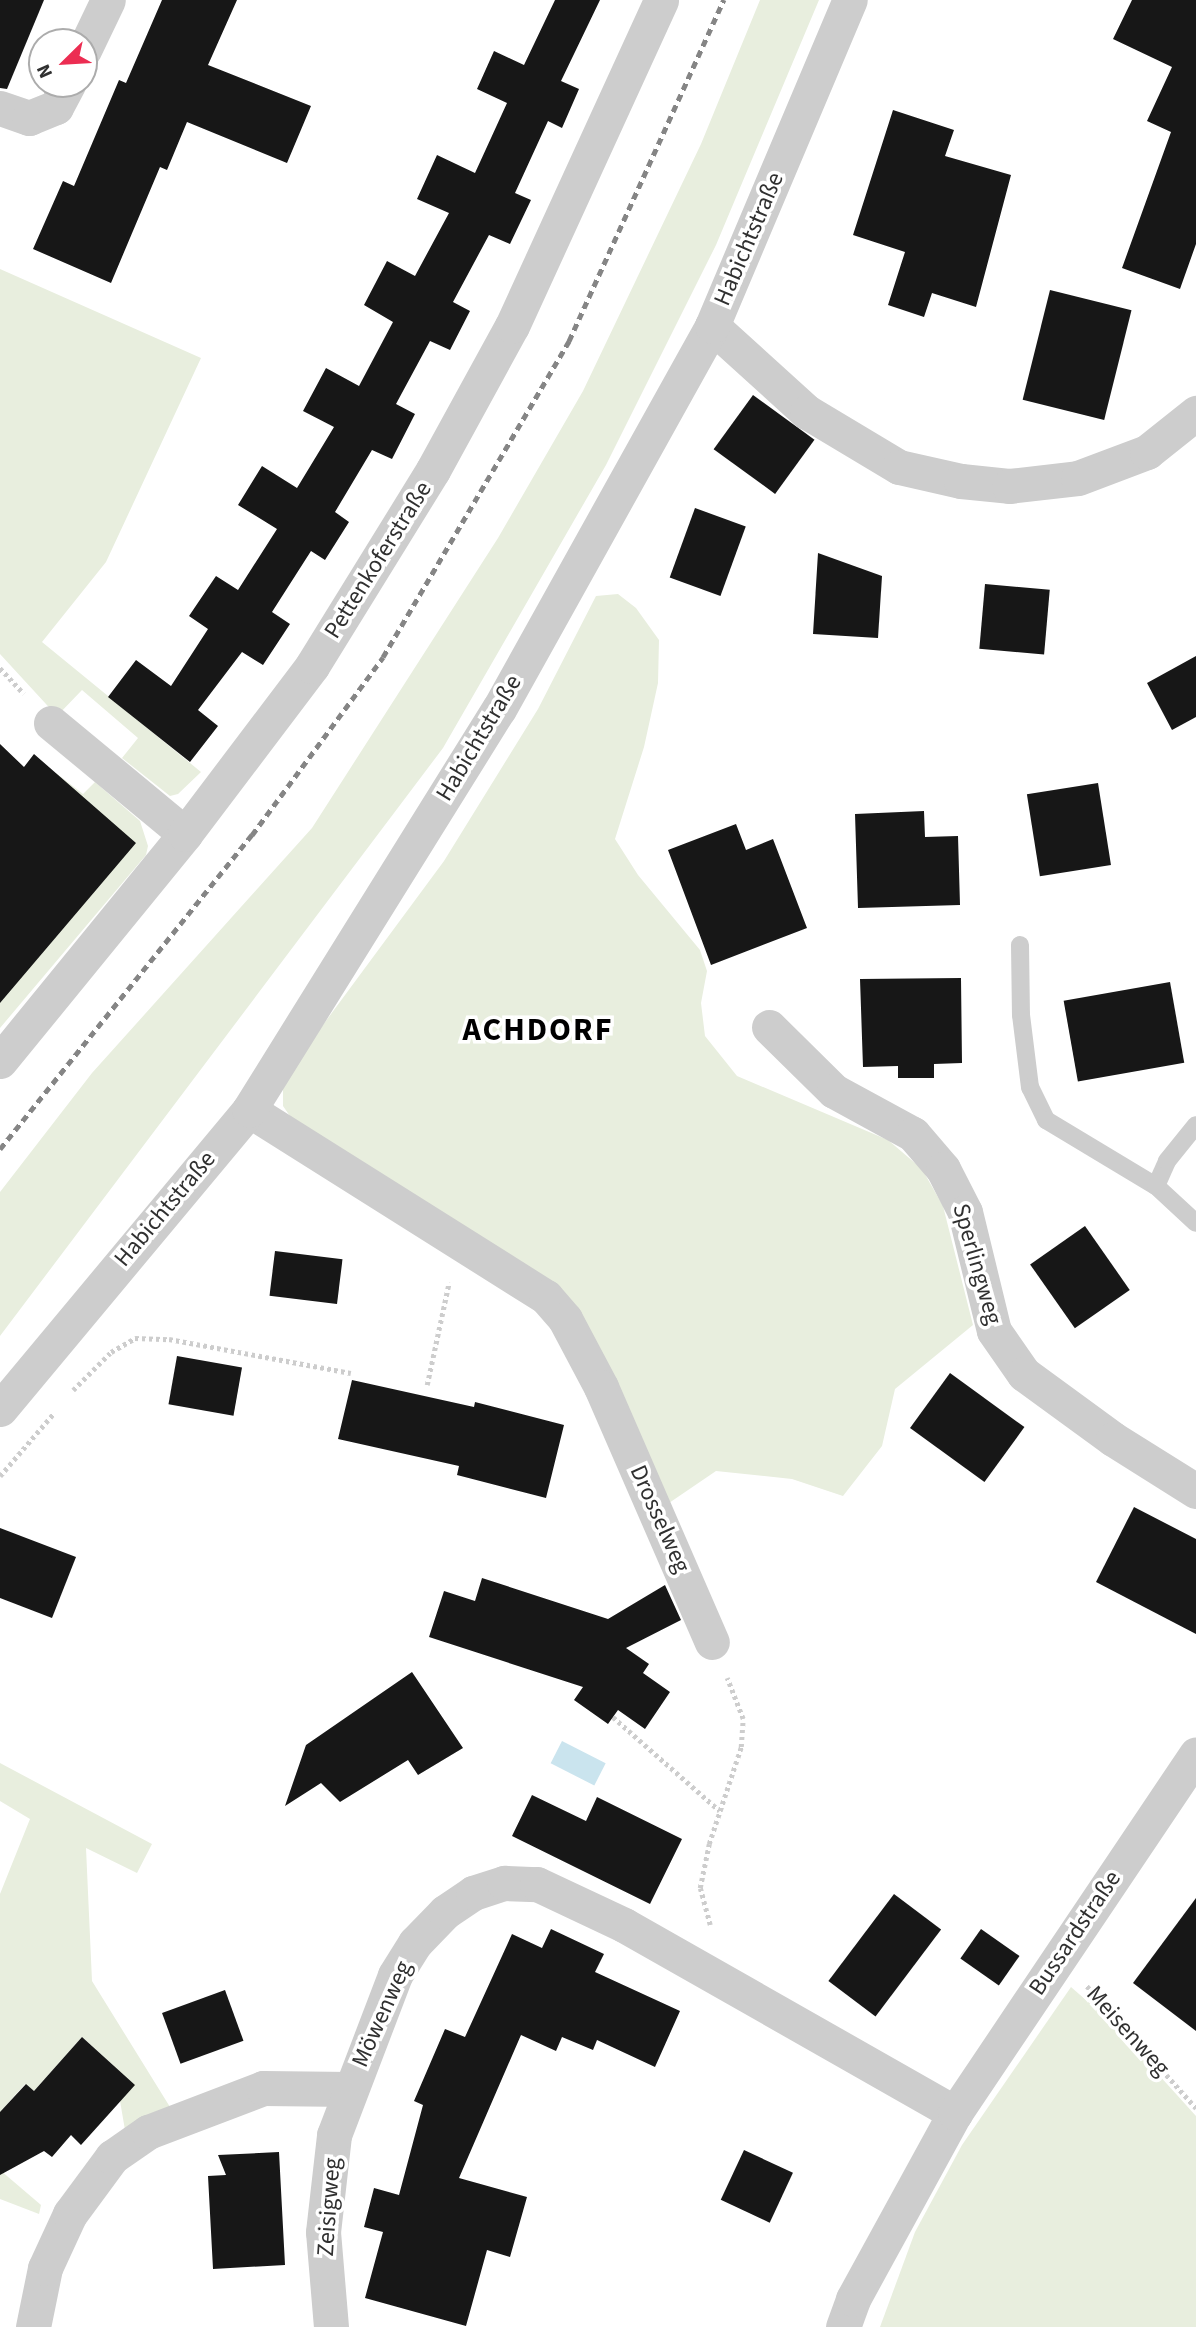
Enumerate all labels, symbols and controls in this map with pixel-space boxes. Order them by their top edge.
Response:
north arrow [28,28,98,98]
text: N [30,60,60,82]
street label: Habichtstraße [708,168,790,310]
street label: Pettenkoferstraße [318,476,438,644]
street label: Habichtstraße [430,670,528,806]
district label: ACHDORF [463,1011,613,1049]
street label: Habichtstraße [108,1145,222,1273]
street label: Sperlingweg [946,1200,1008,1328]
street label: Drosselweg [623,1461,697,1577]
street label: Bussardstraße [1023,1865,1127,2001]
street label: Möwenweg [346,1956,418,2072]
street label: Meisenweg [1080,1980,1176,2082]
street label: Zeisigweg [311,2157,347,2257]

